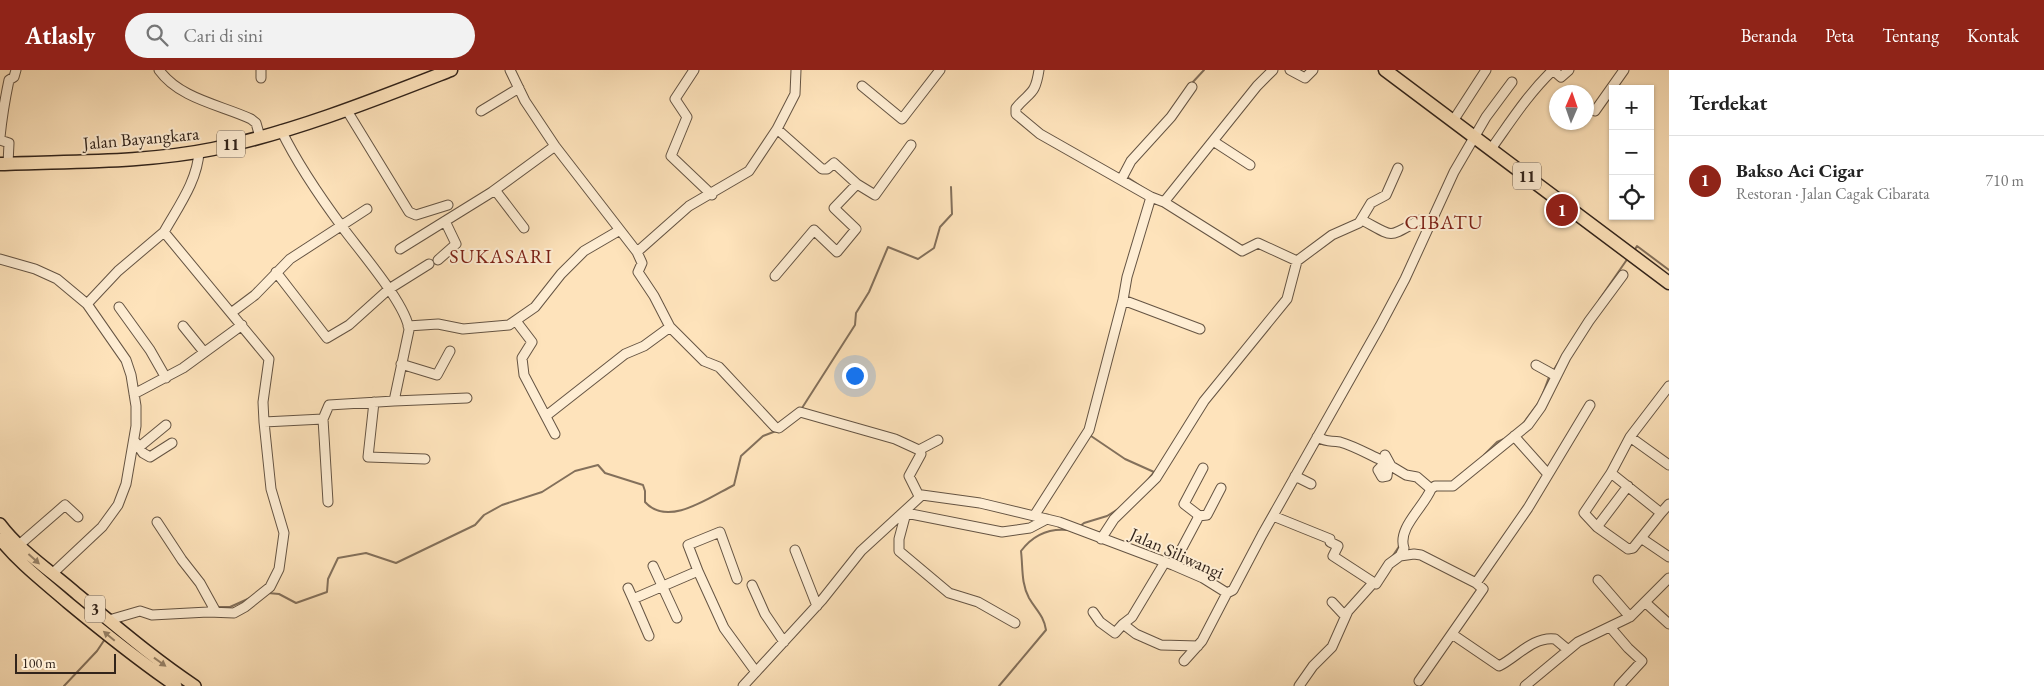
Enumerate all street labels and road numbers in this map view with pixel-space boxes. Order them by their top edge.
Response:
street label: Jalan Bayangkara [80,121,201,155]
road number: 11 [217,131,245,158]
road number: 11 [1513,162,1541,190]
street label: Jalan Siliwangi [1125,521,1228,584]
road number: 3 [85,596,105,622]

